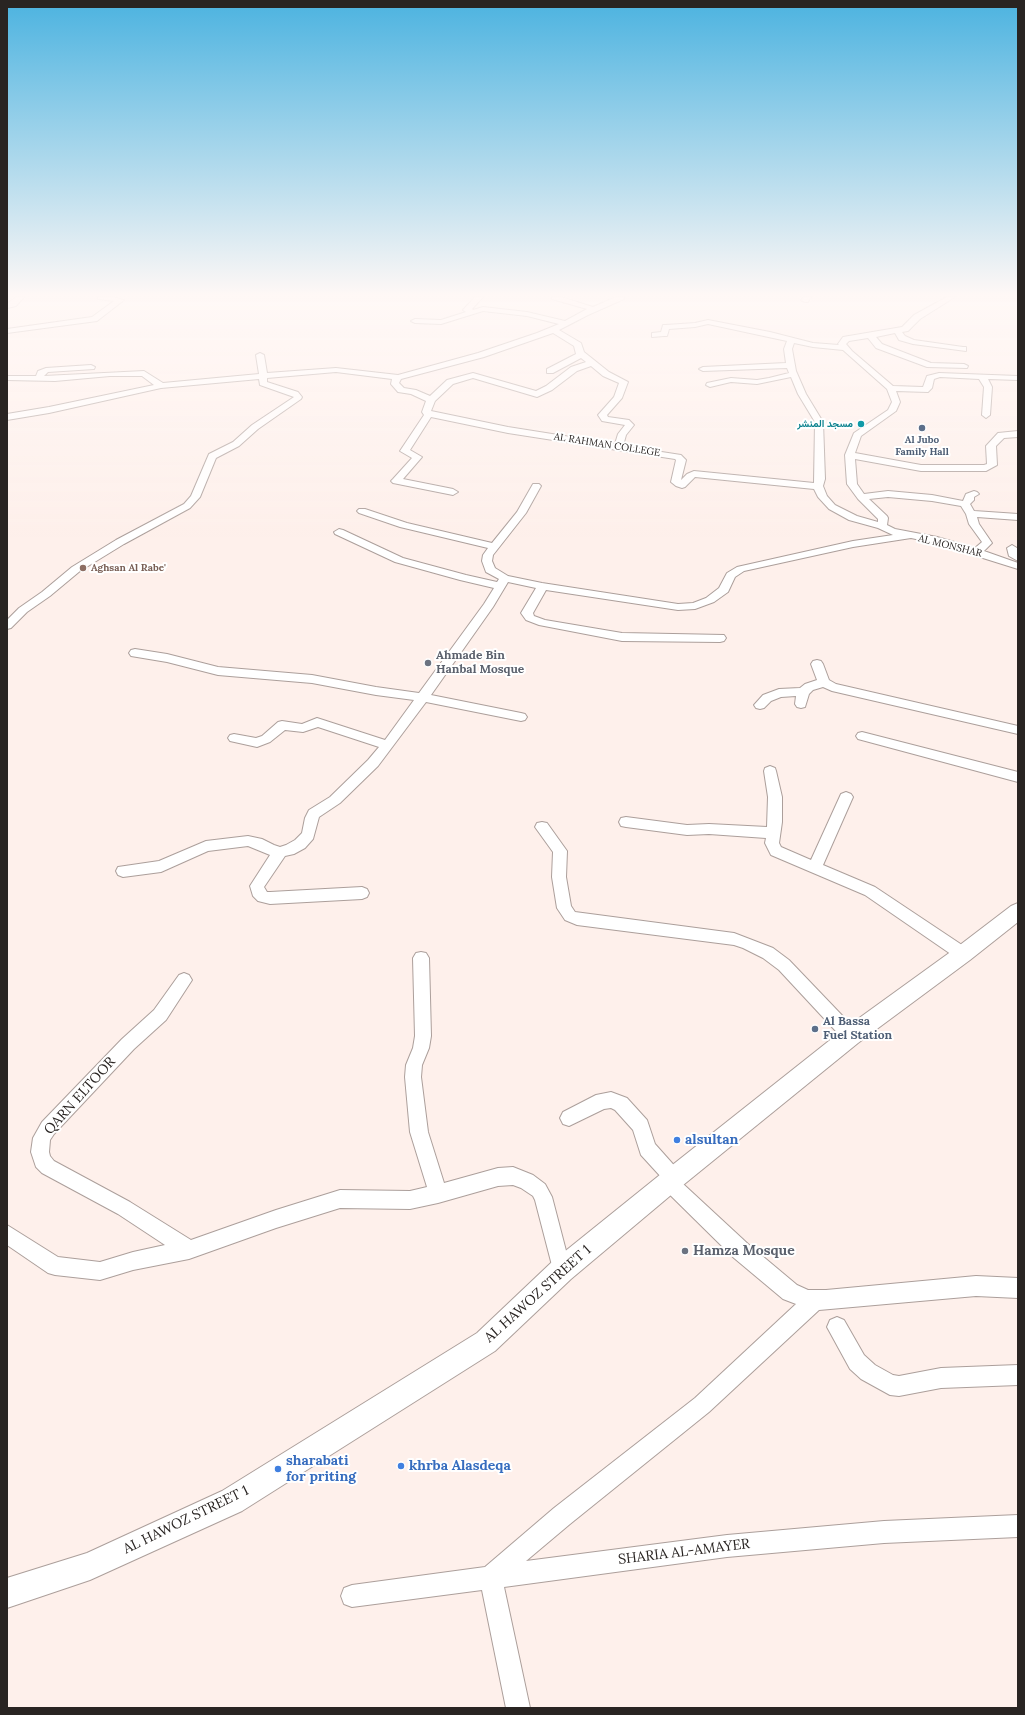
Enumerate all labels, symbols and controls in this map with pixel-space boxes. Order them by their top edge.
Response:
place label: مسجد المنشر [797,418,853,430]
marker: مسجد المنشر [856,419,866,429]
marker: Al Jubo Family Hall [917,423,927,433]
street label: AL RAHMAN COLLEGE [553,431,661,459]
place label: Al Jubo Family Hall [895,434,949,458]
street label: AL MONSHAR [917,532,983,560]
place label: Aghsan Al Rabe' [91,562,166,574]
marker: Aghsan Al Rabe' [78,563,88,573]
place label: Ahmade Bin Hanbal Mosque [436,649,524,677]
marker: Ahmade Bin Hanbal Mosque [423,658,433,668]
place label: Al Bassa Fuel Station [823,1015,892,1043]
marker: Al Bassa Fuel Station [810,1024,820,1034]
street label: QARN ELTOOR [41,1054,119,1138]
place label: alsultan [685,1132,739,1148]
marker: alsultan [672,1135,682,1145]
street label: AL HAWOZ STREET 1 [481,1242,595,1346]
place label: Hamza Mosque [693,1243,795,1259]
marker: Hamza Mosque [680,1246,690,1256]
place label: sharabati for priting [286,1453,356,1486]
place label: khrba Alasdeqa [409,1458,511,1474]
marker: khrba Alasdeqa [396,1461,406,1471]
marker: sharabati for priting [273,1464,283,1474]
street label: AL HAWOZ STREET 1 [121,1482,251,1558]
street label: SHARIA AL-AMAYER [617,1536,751,1568]

